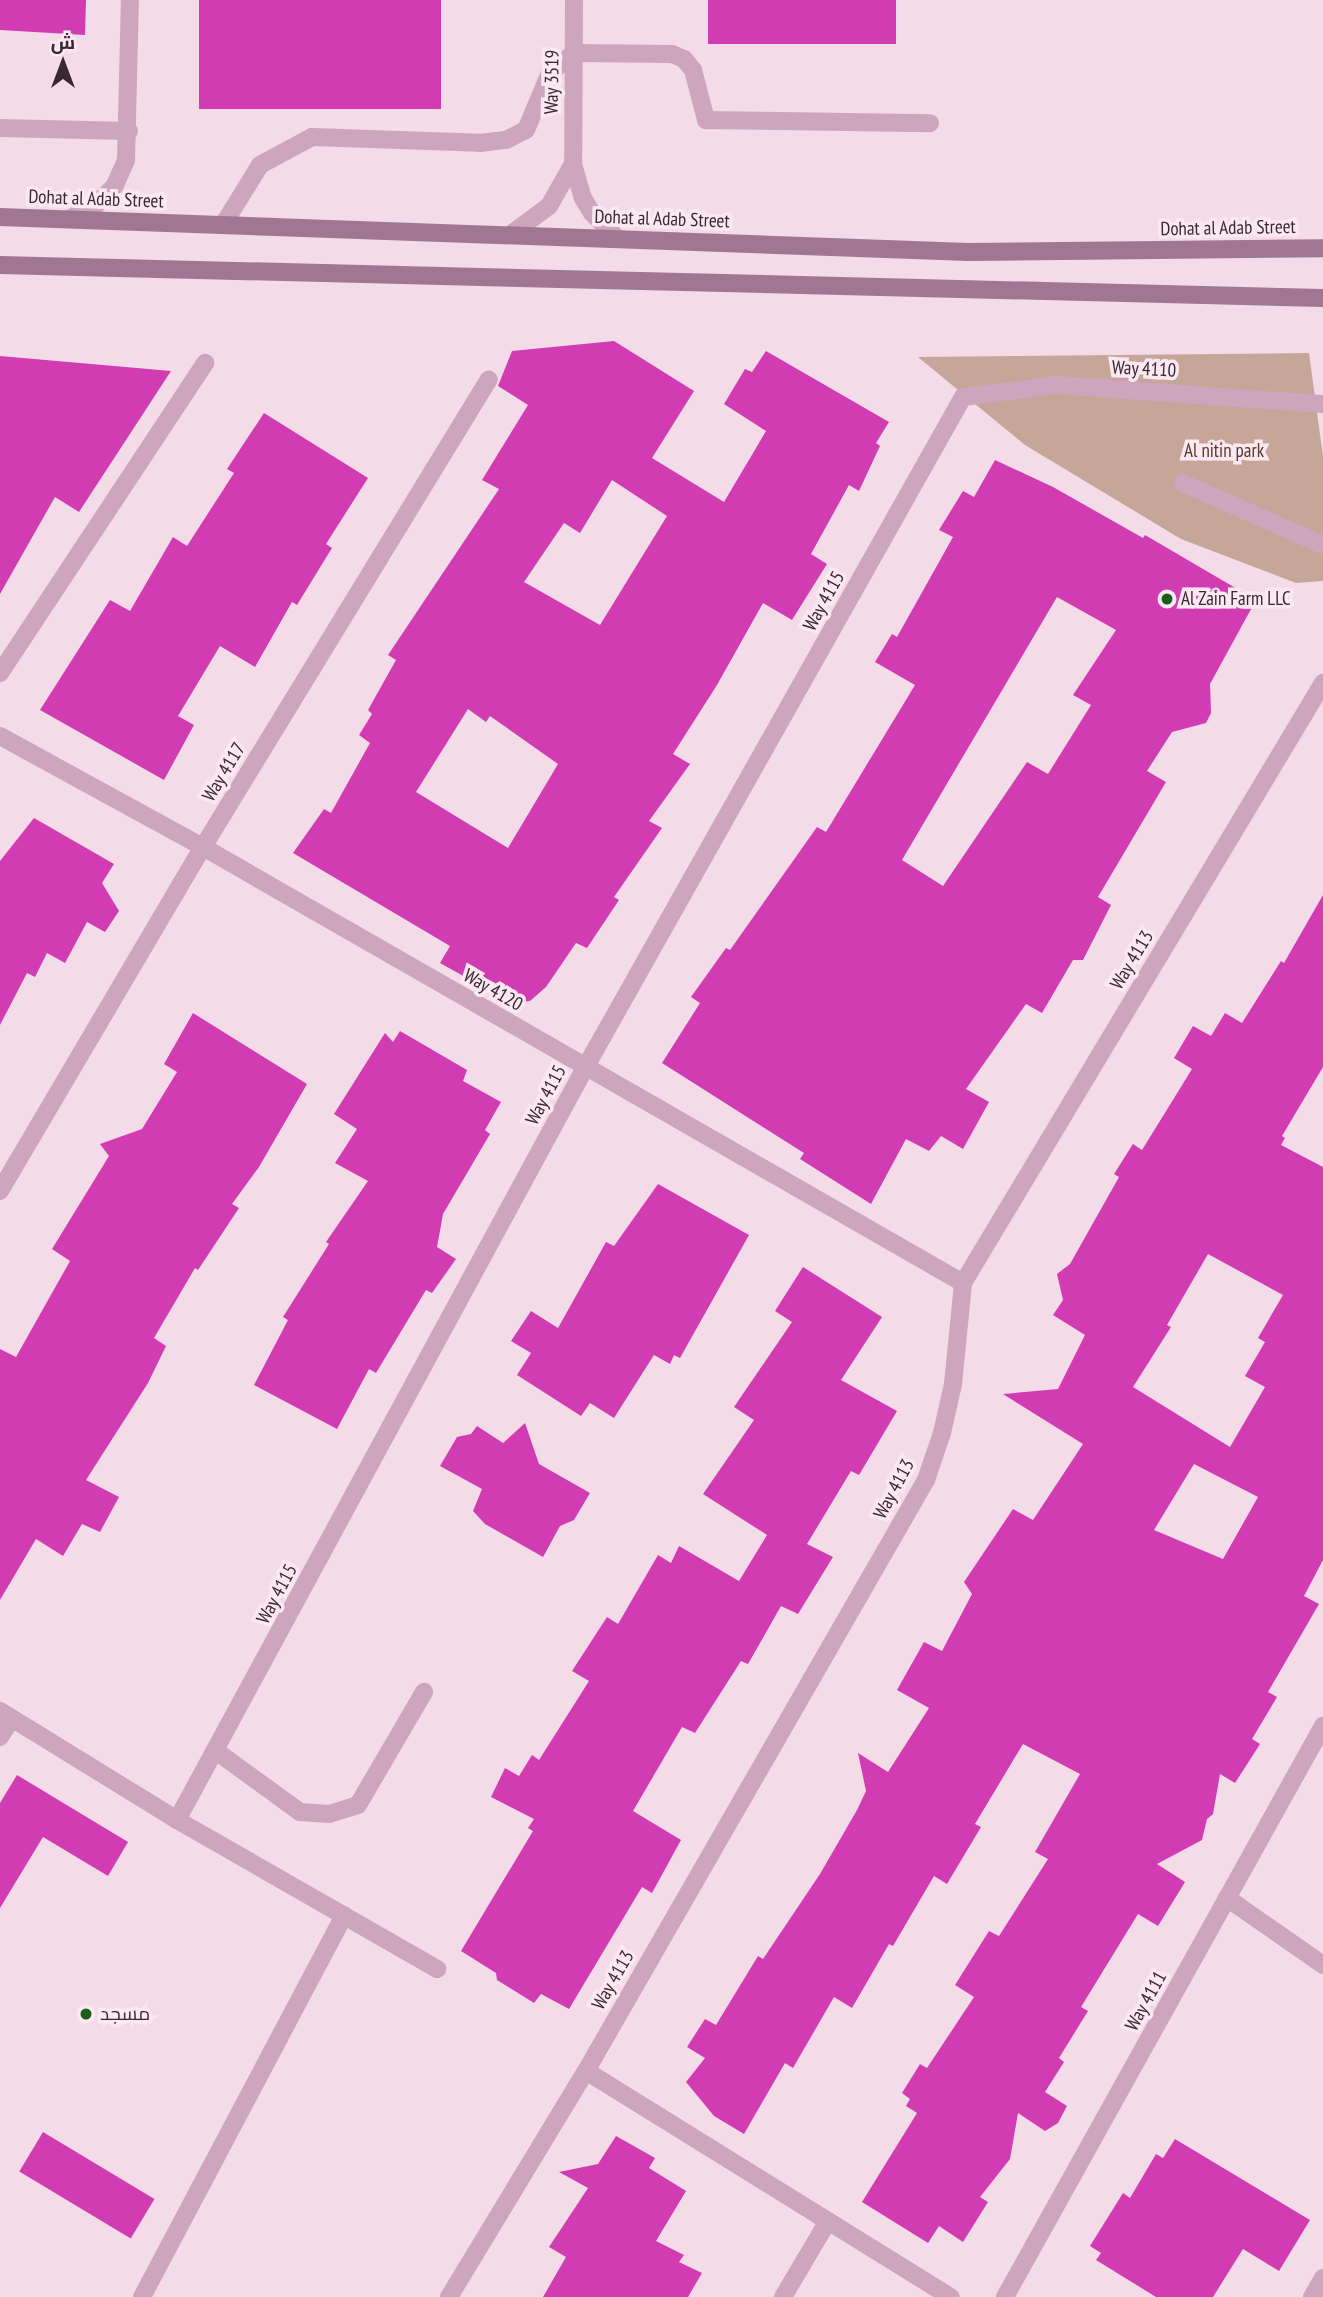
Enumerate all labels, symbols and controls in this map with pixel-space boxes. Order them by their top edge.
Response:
north arrow [28,28,98,98]
text: ش [51,30,75,54]
street label: Way 3519 [540,49,564,115]
street label: Dohat al Adab Street [28,185,164,213]
street label: Dohat al Adab Street [594,205,730,233]
street label: Dohat al Adab Street [1160,215,1296,241]
street label: Way 4110 [1111,356,1177,382]
park label: Al nitin park [1184,440,1264,462]
street label: Way 4115 [798,567,850,635]
place label: Al Zain Farm LLC [1181,588,1291,610]
marker: Al Zain Farm LLC [1159,591,1175,607]
street label: Way 4117 [197,738,251,806]
street label: Way 4113 [1105,926,1159,994]
street label: Way 4120 [459,964,527,1016]
street label: Way 4115 [521,1061,571,1129]
street label: Way 4113 [869,1455,919,1523]
street label: Way 4115 [252,1560,302,1628]
street label: Way 4113 [587,1946,639,2014]
street label: Way 4111 [1120,1967,1172,2035]
place label: مسجد [100,2003,150,2025]
marker: مسجد [78,2006,94,2022]

